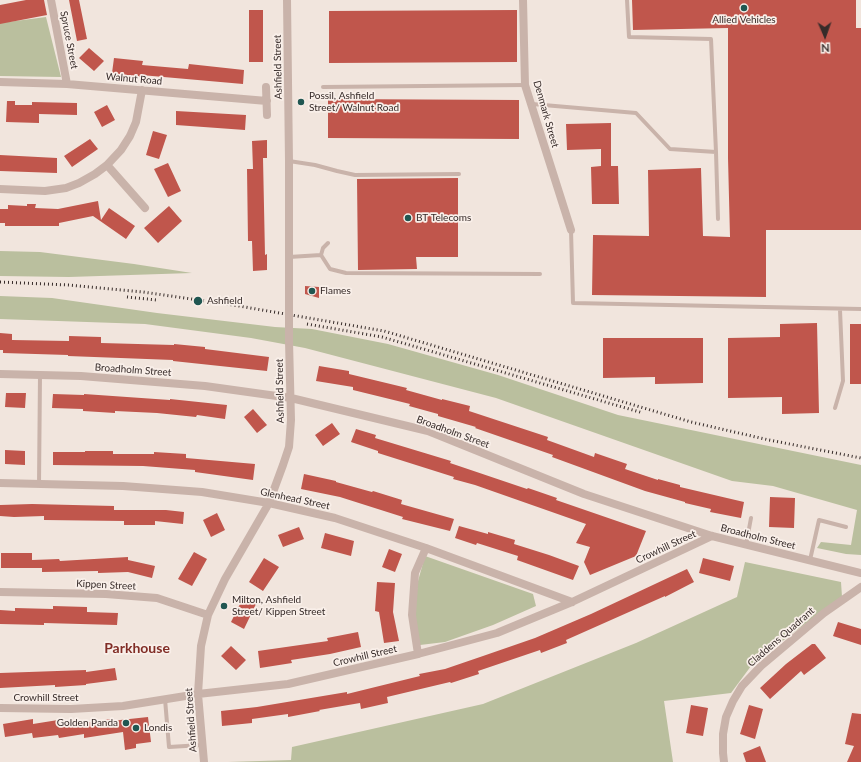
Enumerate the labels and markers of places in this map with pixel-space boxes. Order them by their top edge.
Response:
marker: Allied Vehicles [739,3,749,13]
place label: Allied Vehicles [712,14,776,26]
place label: Possil, Ashfield Street/ Walnut Road [309,90,399,114]
marker: Possil, Ashfield Street/ Walnut Road [296,97,306,107]
place label: BT Telecoms [416,212,471,224]
marker: BT Telecoms [403,213,413,223]
place label: Flames [320,285,351,297]
marker: Flames [307,286,317,296]
marker: Ashfield [192,295,204,307]
place label: Ashfield [207,295,243,307]
place label: Milton, Ashfield Street/ Kippen Street [232,594,325,618]
marker: Milton, Ashfield Street/ Kippen Street [219,601,229,611]
place label: Golden Panda [57,717,118,729]
marker: Golden Panda [121,718,131,728]
place label: Londis [144,722,172,734]
marker: Londis [131,723,141,733]

